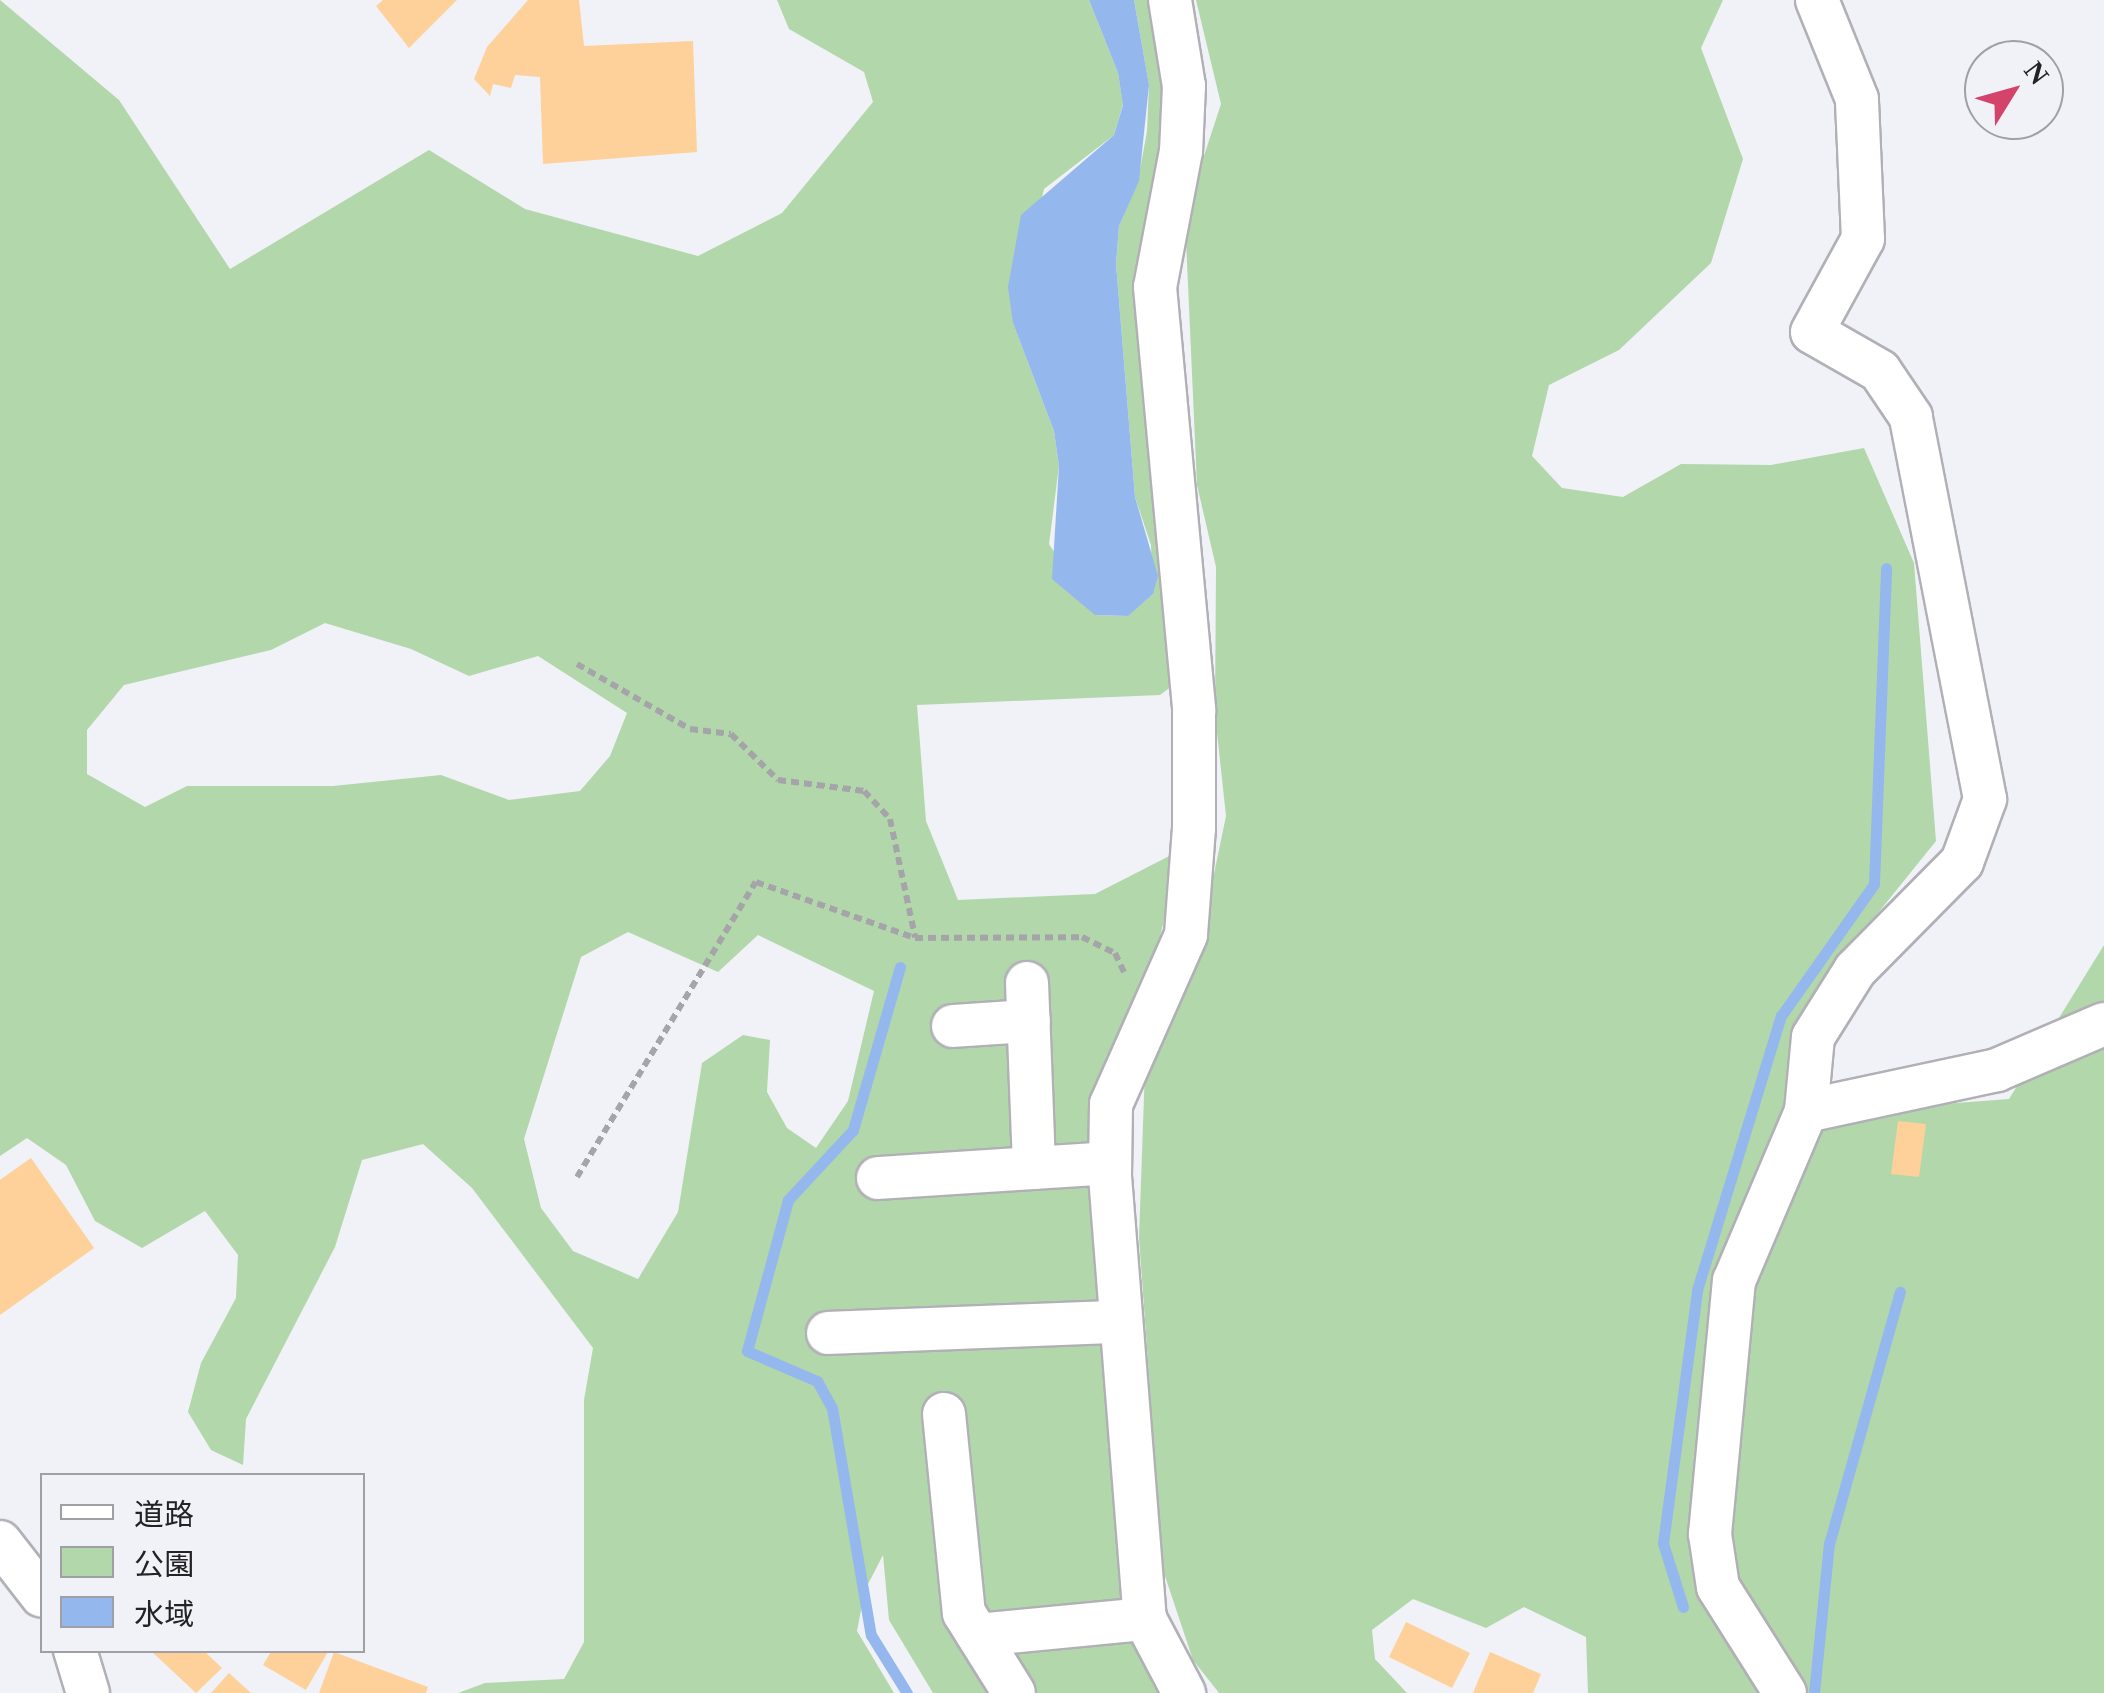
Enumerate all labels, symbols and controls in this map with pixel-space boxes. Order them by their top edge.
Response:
north arrow [1964,40,2064,140]
text: N [2018,55,2055,90]
legend [40,1473,365,1653]
text: 道路 [134,1498,194,1531]
text: 公園 [134,1548,194,1581]
text: 水域 [134,1598,194,1631]

